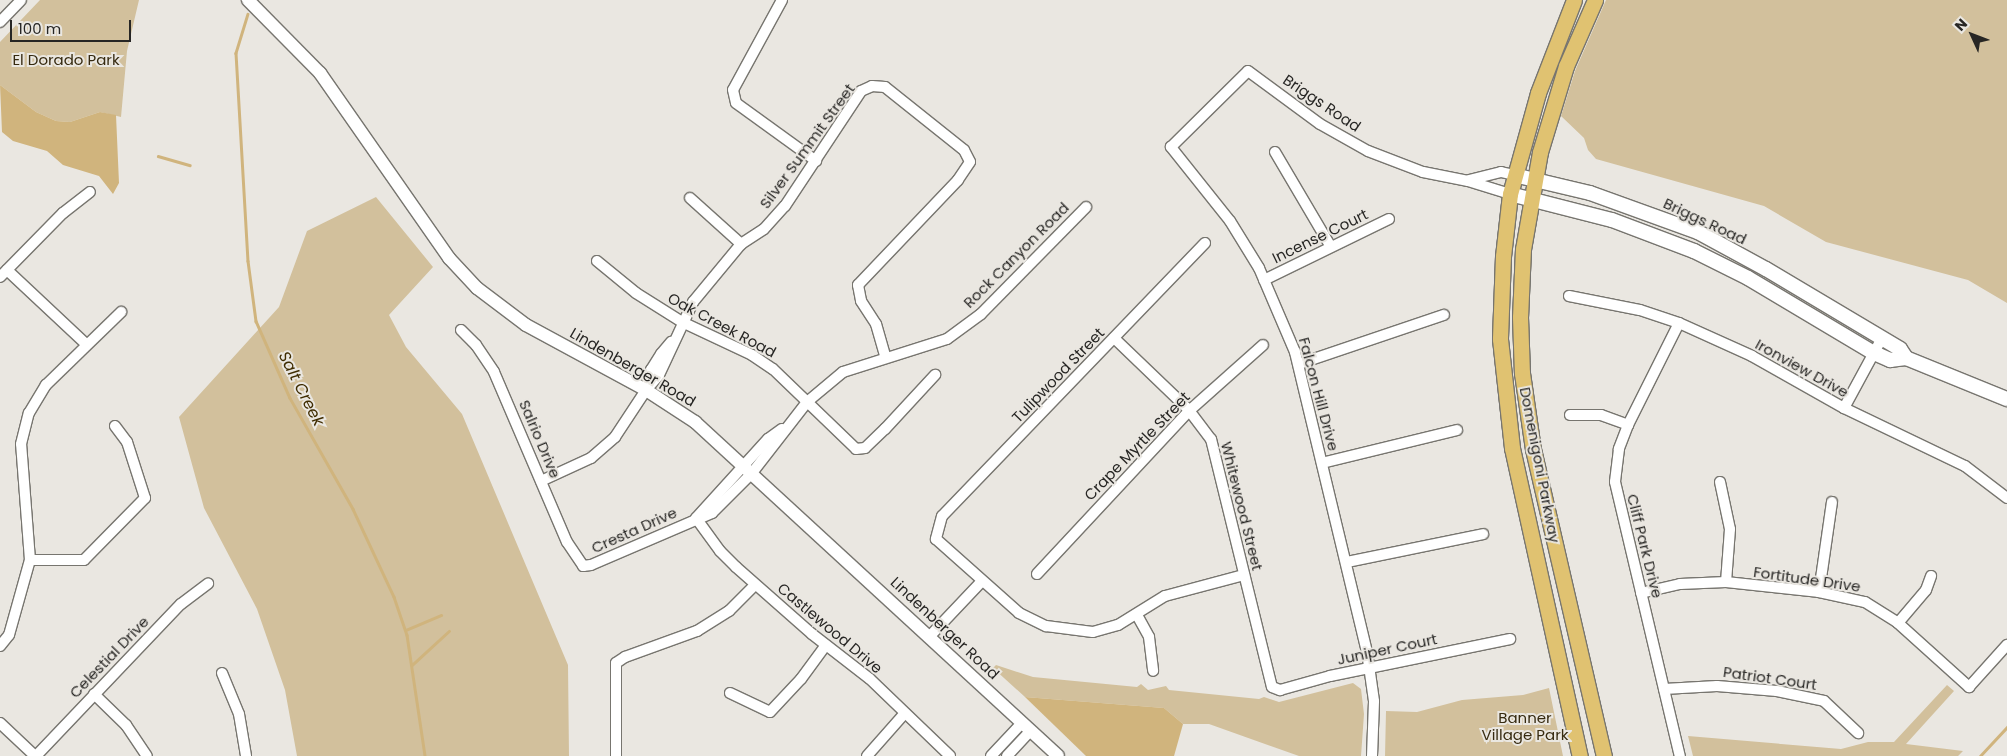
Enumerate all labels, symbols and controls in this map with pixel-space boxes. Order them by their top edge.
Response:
scale bar [12,10,134,42]
north arrow [1947,10,1997,60]
text: N [1950,14,1972,35]
text: 100 m [18,18,61,39]
park label: El Dorado Park [12,51,120,69]
street label: Briggs Road [1280,70,1364,136]
street label: Silver Summit Street [756,80,858,212]
street label: Briggs Road [1661,194,1749,248]
street label: Rock Canyon Road [960,199,1072,311]
street label: Incense Court [1269,205,1371,267]
street label: Oak Creek Road [665,289,779,361]
street label: Lindenberger Road [567,324,699,410]
street label: Tulipwood Street [1008,324,1108,426]
street label: Falcon Hill Drive [1295,335,1343,453]
street label: Ironview Drive [1752,335,1852,401]
water label: Salt Creek [274,349,328,429]
street label: Domenigoni Parkway [1516,386,1564,544]
street label: Crape Myrtle Street [1080,388,1194,504]
street label: Salrio Drive [515,397,565,481]
street label: Whitewood Street [1217,440,1267,572]
street label: Cliff Park Drive [1623,492,1667,600]
street label: Cresta Drive [589,503,679,557]
street label: Fortitude Drive [1752,563,1862,595]
street label: Lindenberger Road [887,573,1003,683]
street label: Castlewood Drive [774,579,886,677]
street label: Celestial Drive [66,613,152,701]
street label: Juniper Court [1335,630,1439,668]
street label: Patriot Court [1722,663,1818,693]
park label: Banner Village Park [1482,708,1568,743]

